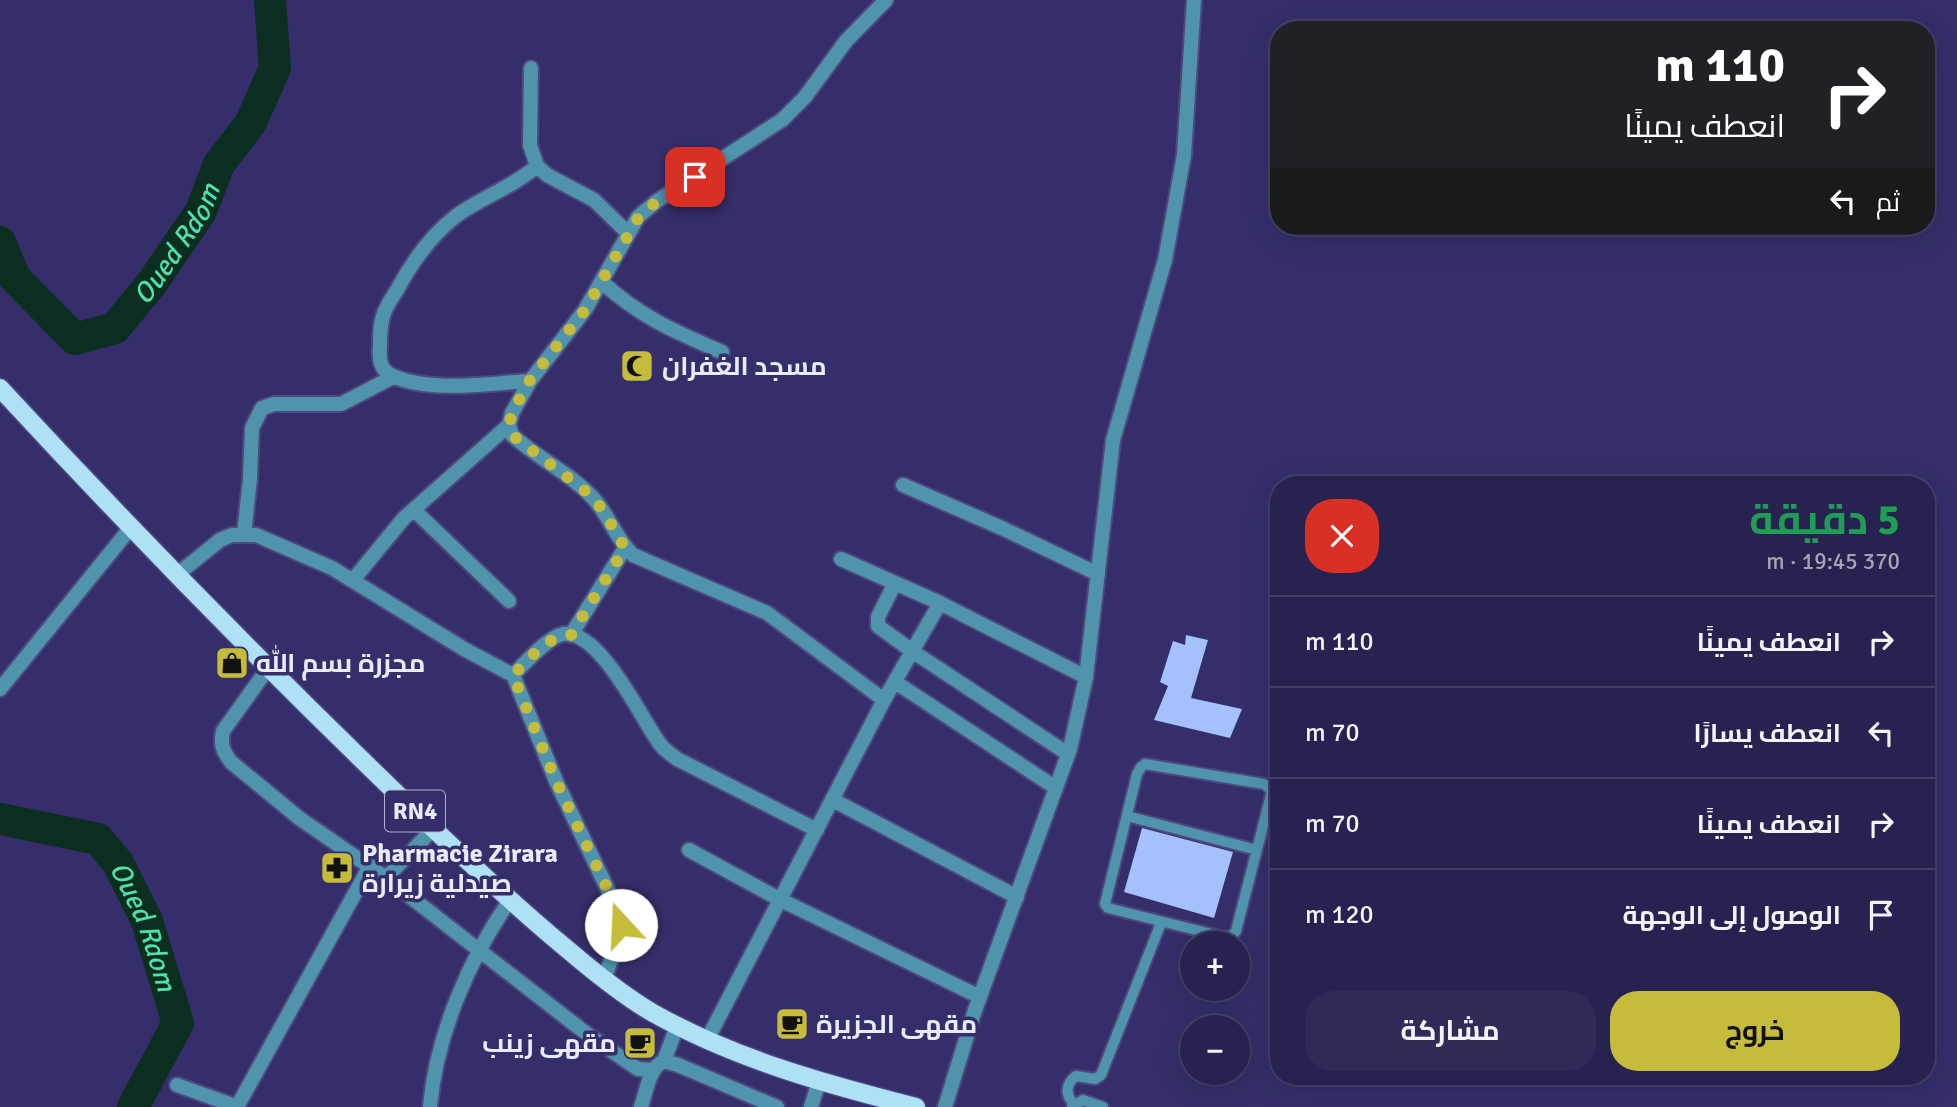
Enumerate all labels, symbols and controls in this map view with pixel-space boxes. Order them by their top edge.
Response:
text: 110 m [1655,35,1785,95]
icon: right [1809,49,1900,140]
text: انعطف يمينًا [1624,107,1785,146]
pin [665,147,725,207]
icon: arrive [676,158,714,196]
water label: Oued Rdom [126,178,228,311]
icon: left [1824,182,1862,220]
text: ثم [1876,187,1900,219]
mosque icon: مسجد الغفران [618,347,656,385]
place label: مسجد الغفران [662,351,827,383]
text: 5 دقيقة [1749,495,1900,546]
button: close [1305,499,1379,573]
text: 370 m · 19:45 [1766,547,1900,576]
icon: right [1862,623,1900,661]
text: 110 m [1305,626,1374,658]
text: انعطف يمينًا [1697,627,1841,659]
shop icon: مجزرة بسم الله [213,644,251,682]
place label: مجزرة بسم الله [256,645,425,681]
icon: left [1862,714,1900,752]
text: 70 m [1305,717,1360,749]
text: انعطف يسارًا [1693,718,1841,750]
road number: RN4 [385,790,445,832]
icon: right [1862,805,1900,843]
text: 70 m [1305,808,1360,840]
text: انعطف يمينًا [1697,809,1841,841]
place label: Pharmacie Zirara صيدلية زيرارة [362,838,558,900]
pharmacy icon: Pharmacie Zirara صيدلية زيرارة [318,849,356,887]
water label: Oued Rdom [102,856,184,996]
position arrow [584,888,658,962]
icon: arrive [1862,896,1900,934]
text: 120 m [1305,899,1374,931]
text: الوصول إلى الوجهة [1622,900,1841,932]
map controls [1180,931,1250,1085]
button: + [1180,931,1250,1001]
button: مشاركة [1305,991,1596,1071]
button: خروج [1610,991,1900,1071]
cafe icon: مقهى الجزيرة [773,1005,811,1043]
place label: مقهى الجزيرة [816,1009,977,1041]
button: − [1180,1015,1250,1085]
cafe icon: مقهى زينب [621,1024,659,1062]
place label: مقهى زينب [482,1028,616,1060]

